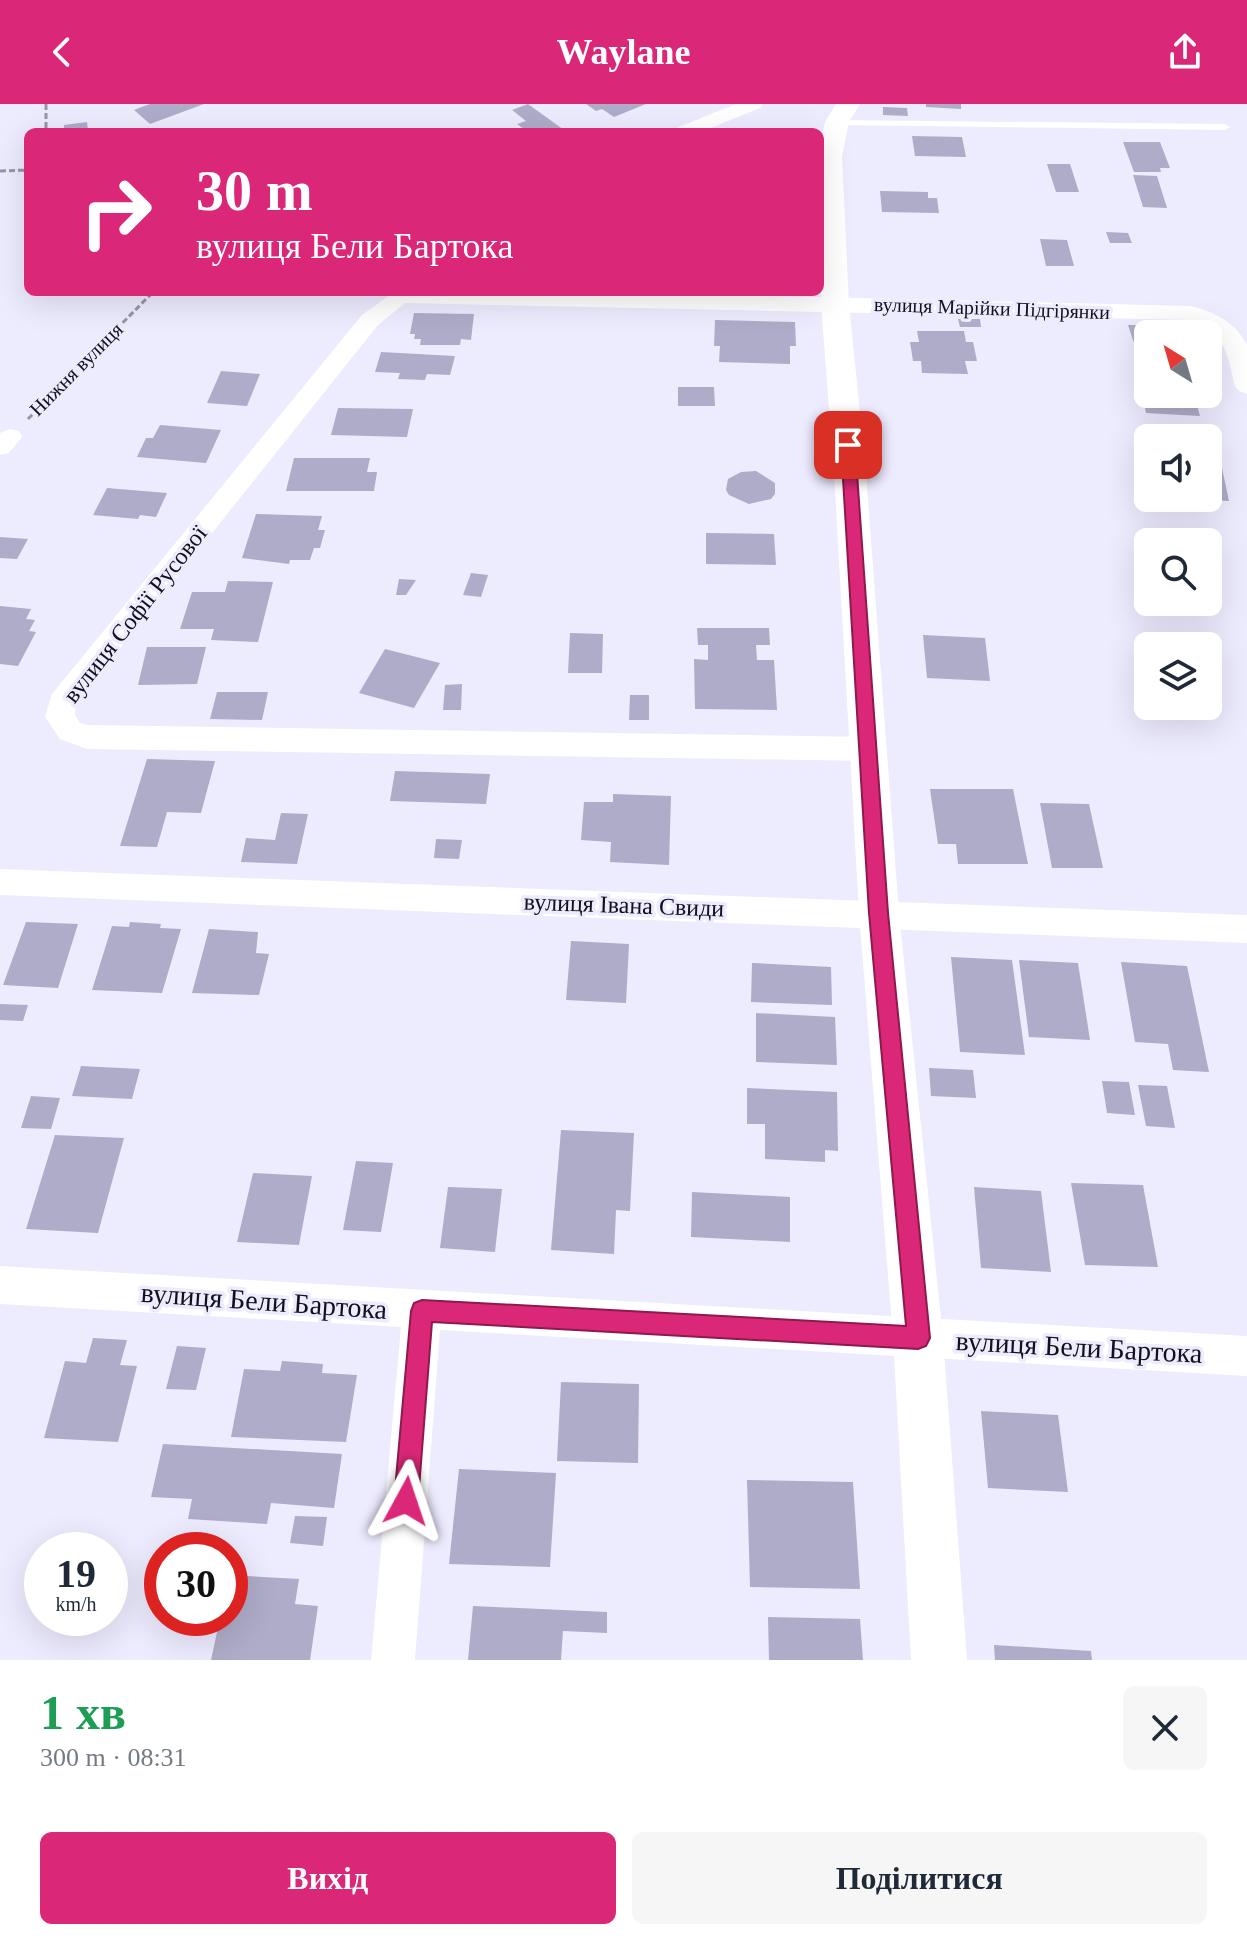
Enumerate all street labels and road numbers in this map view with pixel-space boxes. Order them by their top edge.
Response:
street label: вулиця Марійки Підгірянки [874,293,1111,324]
street label: Нижня вулиця [25,318,128,421]
street label: вулиця Софії Русової [58,520,212,707]
street label: вулиця Івана Свиди [523,889,725,921]
street label: вулиця Бели Бартока [140,1277,389,1325]
street label: вулиця Бели Бартока [955,1325,1204,1369]

